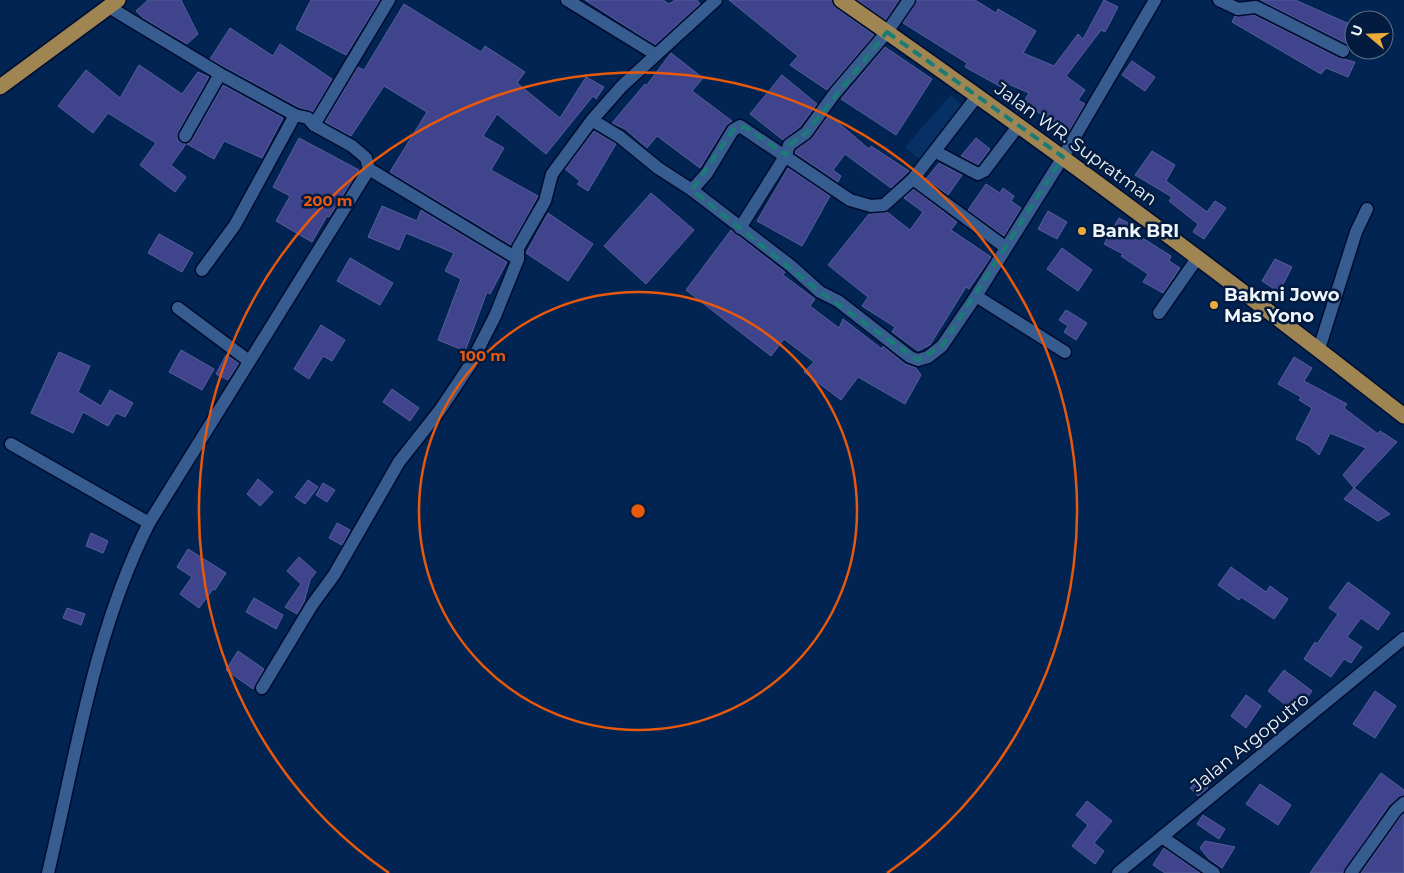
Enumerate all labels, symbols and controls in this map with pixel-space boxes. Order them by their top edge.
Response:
north arrow [1344,10,1394,60]
text: U [1346,23,1367,39]
street label: Jalan WR. Supratman [990,77,1161,210]
text: 200 m [303,191,353,210]
place label: Bank BRI [1092,220,1179,242]
marker: Bank BRI [1076,225,1088,237]
place label: Bakmi Jowo Mas Yono [1224,284,1340,327]
marker: Bakmi Jowo Mas Yono [1208,299,1220,311]
text: 100 m [460,346,506,365]
centre of rings [629,502,647,520]
street label: Jalan Argoputro [1186,688,1313,797]

